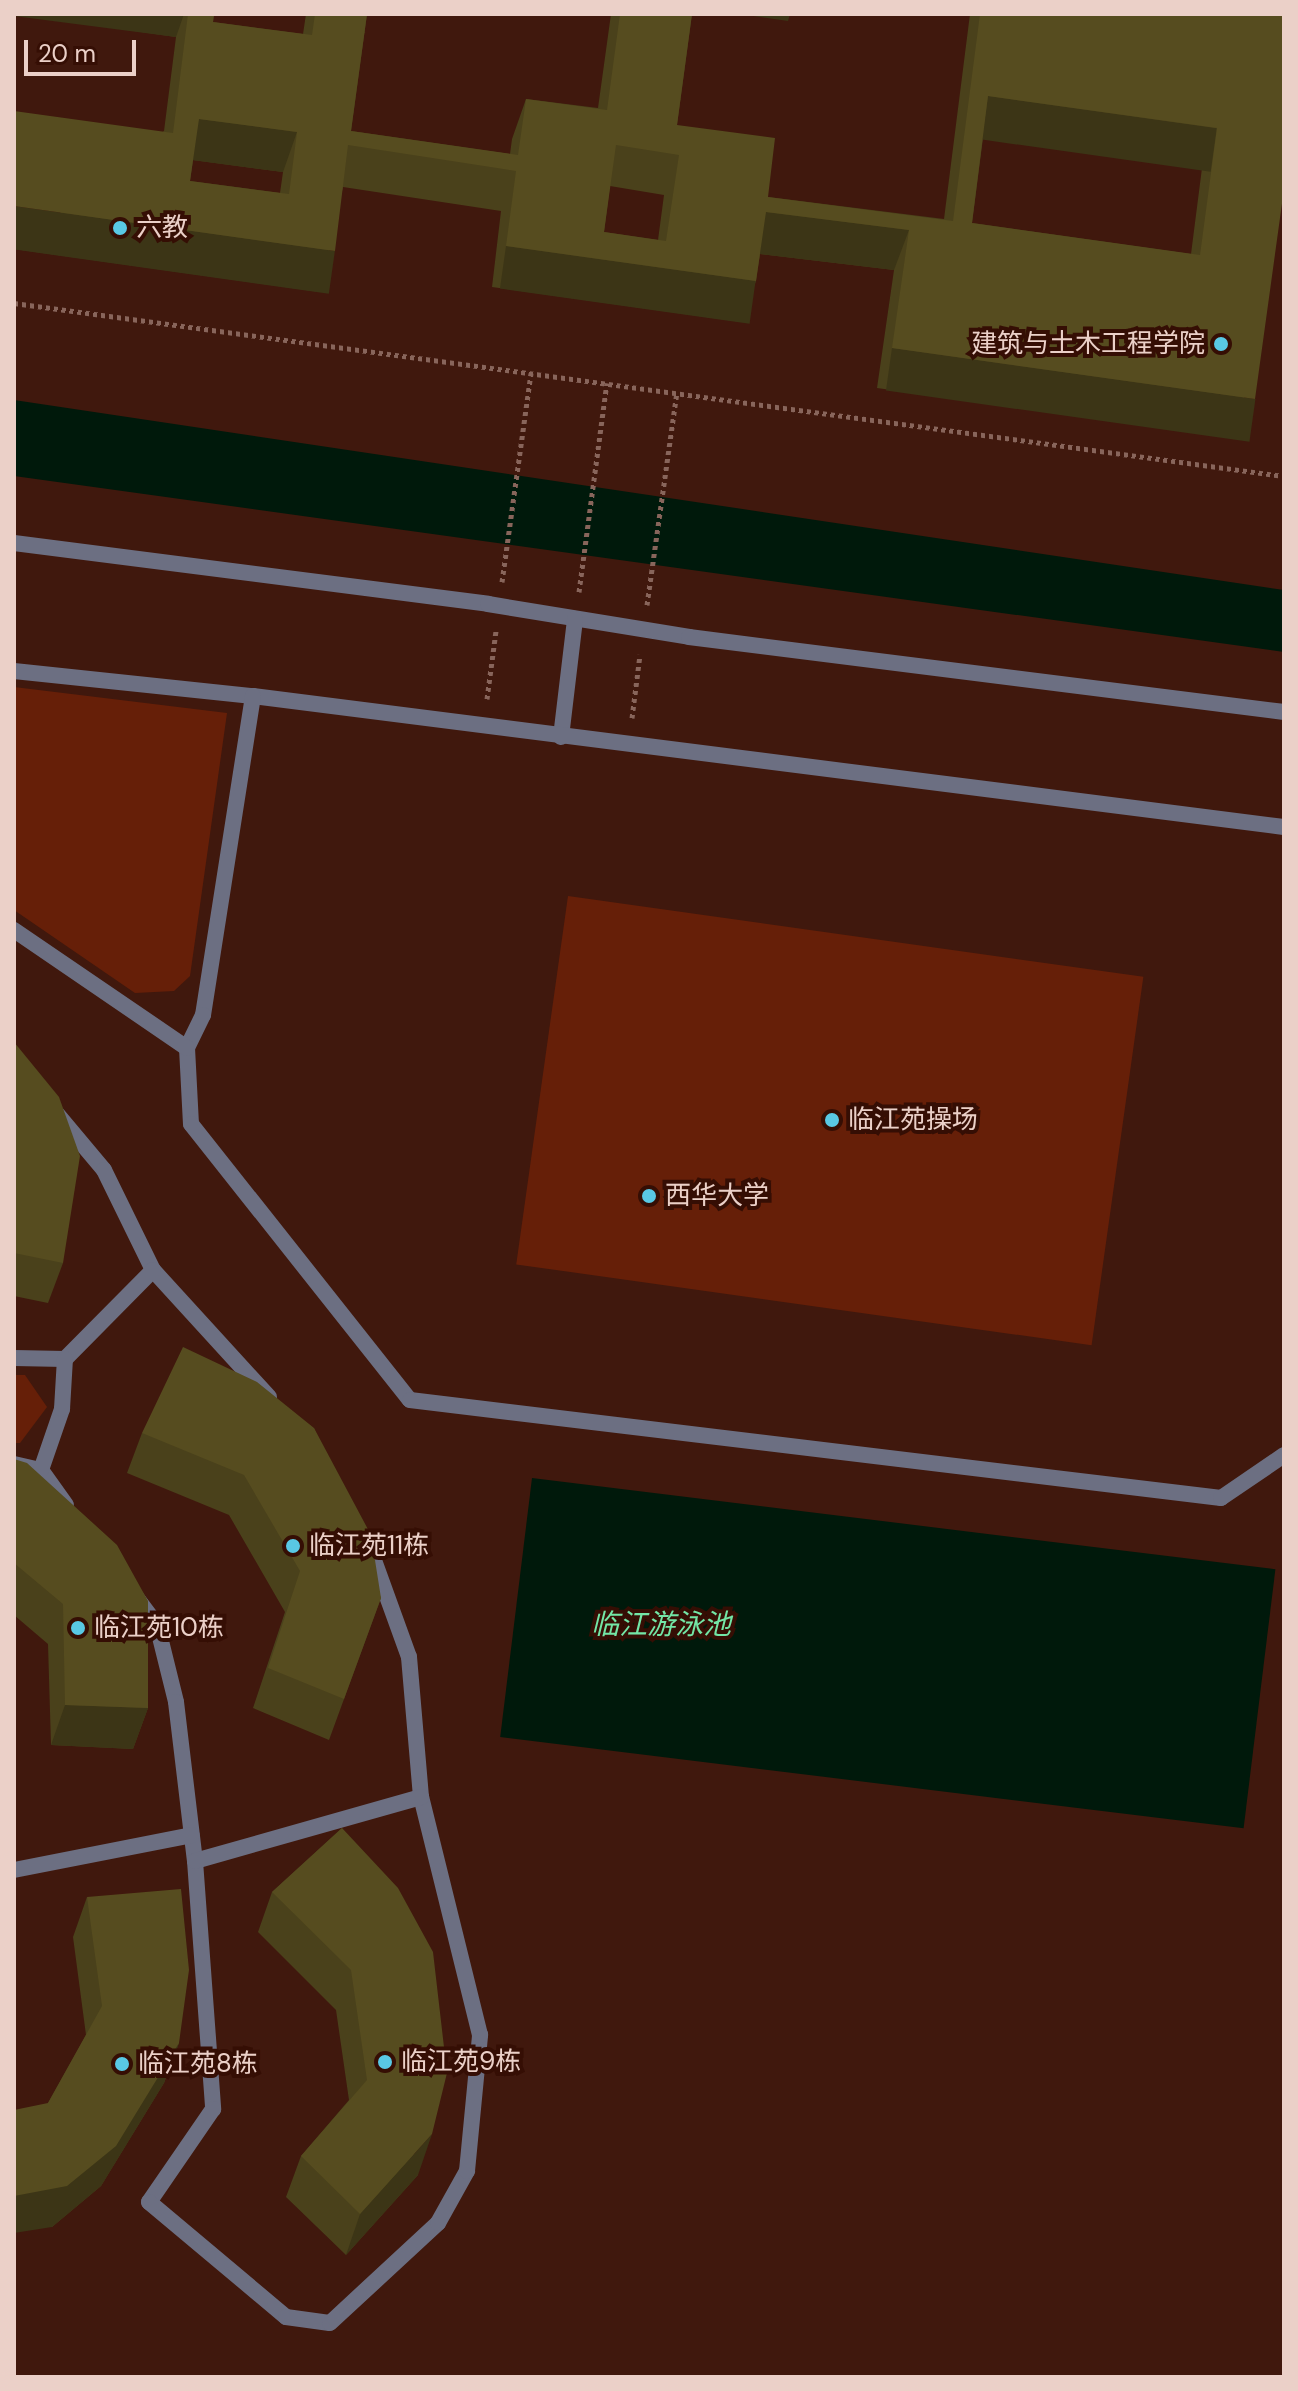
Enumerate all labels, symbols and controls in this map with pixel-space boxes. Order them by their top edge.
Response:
scale bar [28,24,140,74]
text: 20 m [38,38,96,69]
place label: 六教 [136,212,188,244]
marker: 六教 [111,219,129,237]
place label: 建筑与土木工程学院 [971,328,1205,360]
marker: 建筑与土木工程学院 [1212,335,1230,353]
place label: 临江苑操场 [848,1104,978,1136]
marker: 临江苑操场 [823,1111,841,1129]
place label: 西华大学 [665,1180,769,1212]
marker: 西华大学 [640,1187,658,1205]
place label: 临江苑11栋 [309,1530,429,1562]
marker: 临江苑11栋 [284,1537,302,1555]
water label: 临江游泳池 [591,1608,731,1642]
place label: 临江苑10栋 [94,1612,224,1644]
marker: 临江苑10栋 [69,1619,87,1637]
place label: 临江苑9栋 [401,2046,521,2078]
place label: 临江苑8栋 [138,2048,258,2080]
marker: 临江苑9栋 [376,2053,394,2071]
marker: 临江苑8栋 [113,2055,131,2073]

